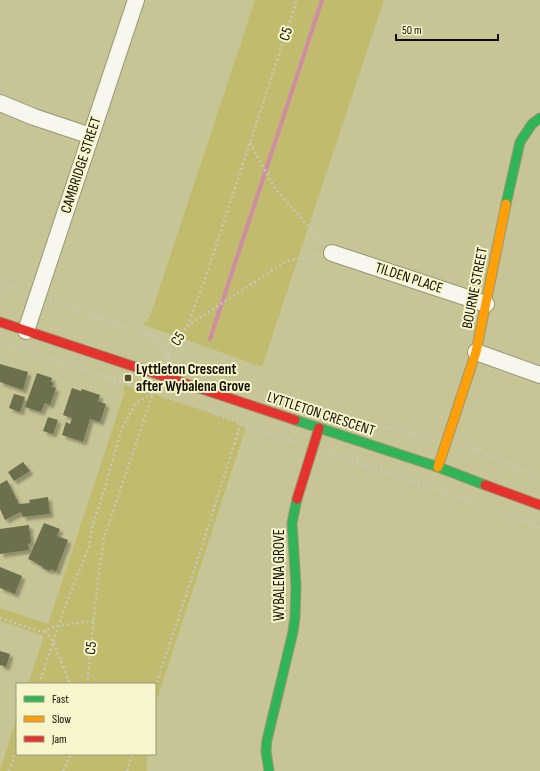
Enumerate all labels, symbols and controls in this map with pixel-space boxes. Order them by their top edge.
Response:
scale bar [396,16,498,42]
text: 50 m [402,23,422,38]
street label: C5 [275,25,297,43]
street label: CAMBRIDGE STREET [56,114,106,216]
street label: BOURNE STREET [458,246,492,330]
street label: TILDEN PLACE [373,258,445,298]
street label: C5 [166,328,190,350]
place label: Lyttleton Crescent after Wybalena Grove [136,360,250,396]
marker: Lyttleton Crescent after Wybalena Grove [123,373,133,383]
street label: LYTTLETON CRESCENT [265,388,377,440]
street label: WYBALENA GROVE [270,529,289,621]
street label: C5 [81,640,101,656]
legend [16,683,156,755]
text: Fast [52,692,69,707]
text: Slow [52,712,71,727]
text: Jam [51,732,67,747]

